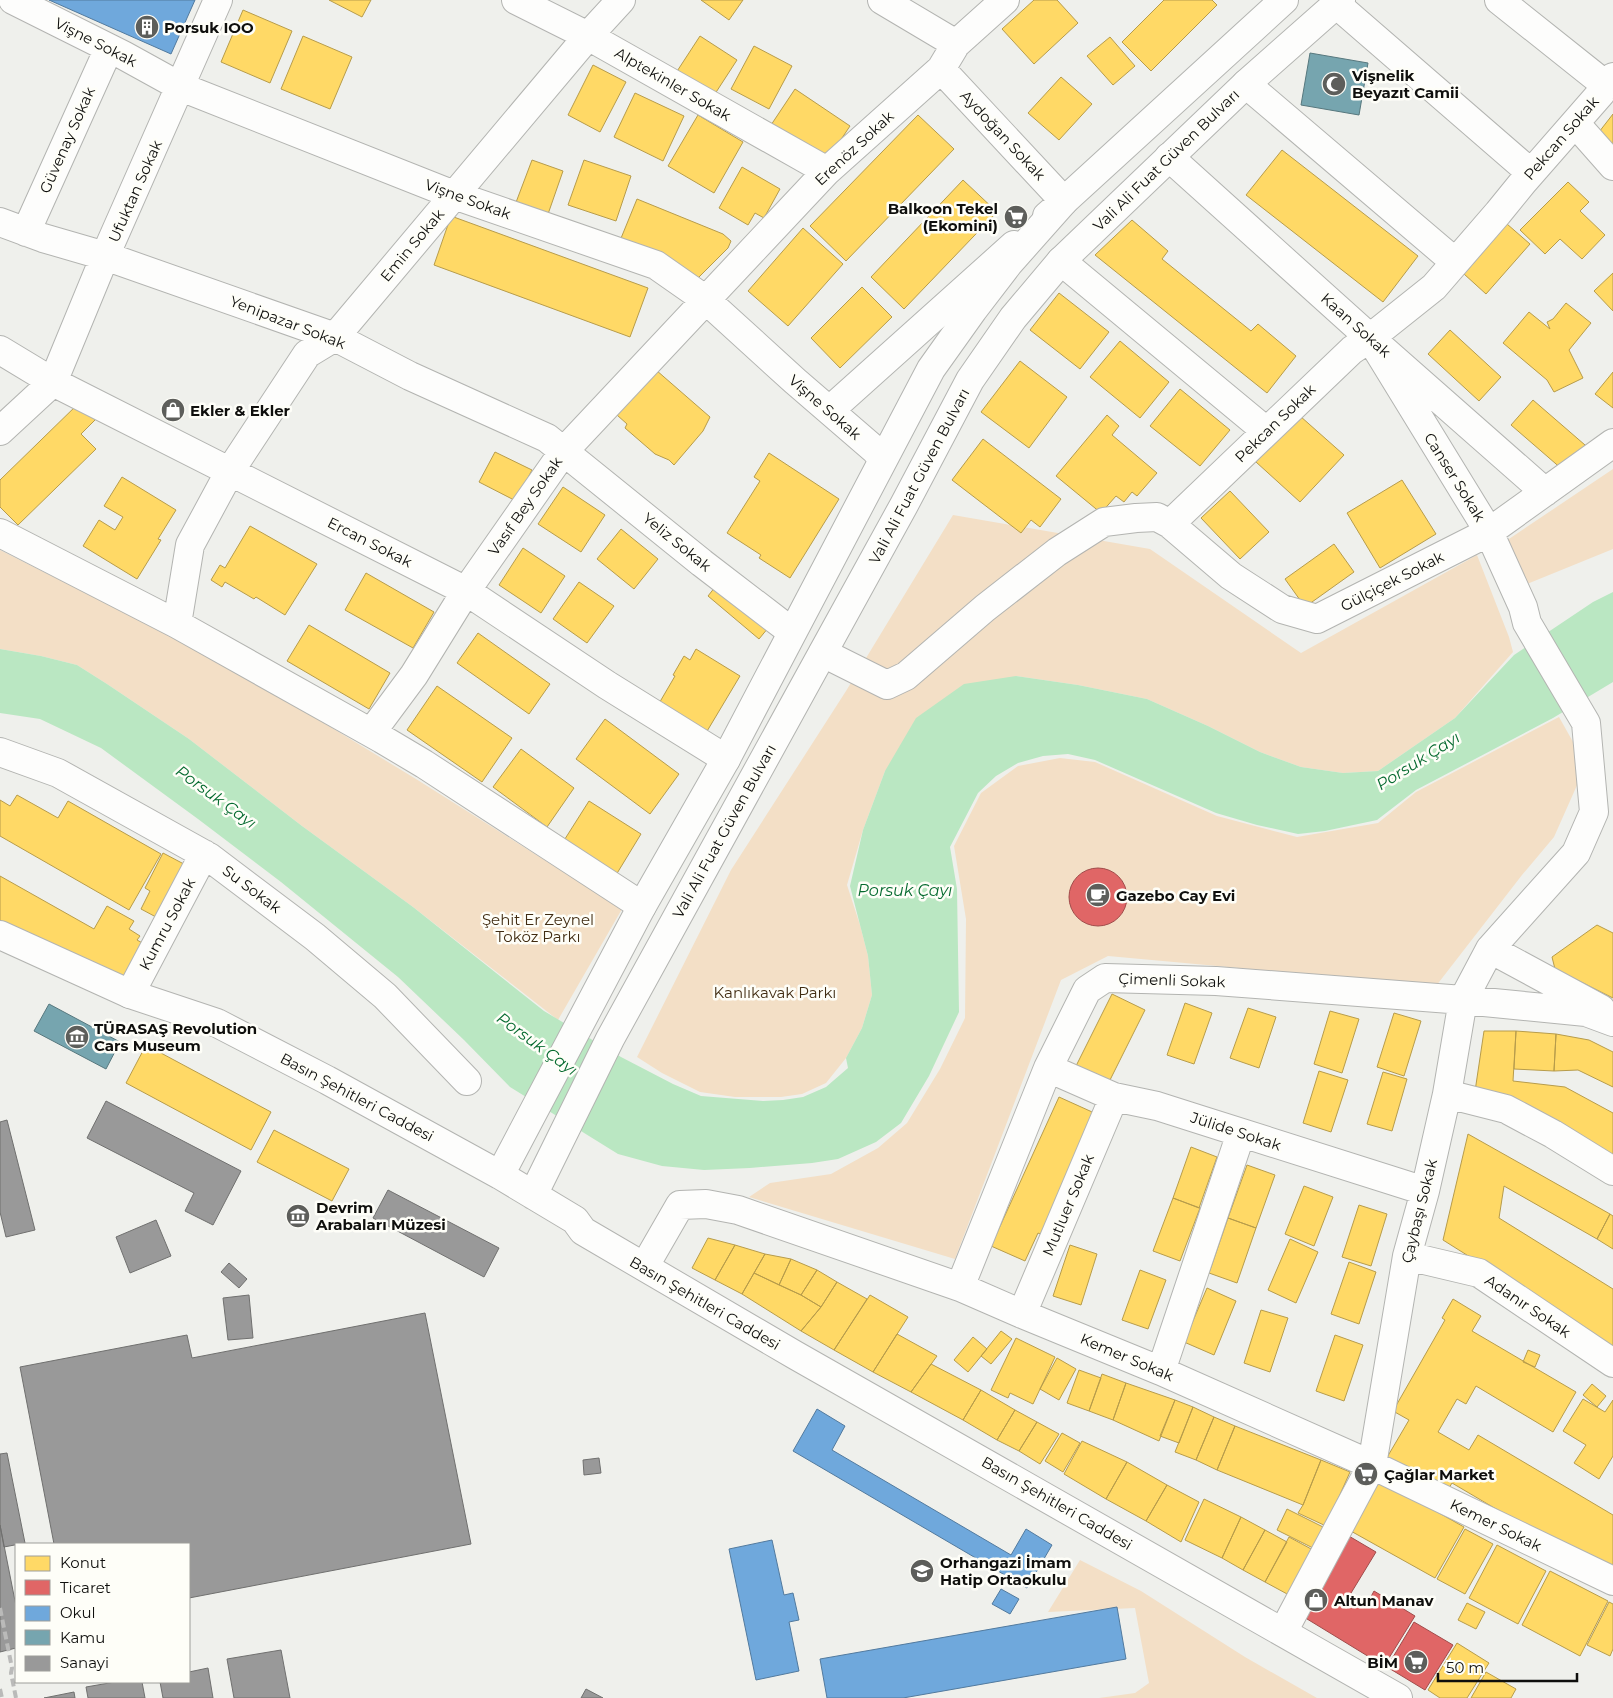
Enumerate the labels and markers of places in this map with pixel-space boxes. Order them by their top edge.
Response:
building icon: Porsuk IOO [134,14,160,40]
place label: Porsuk IOO [164,18,254,37]
place label: Vişnelik Beyazıt Camii [1351,66,1459,102]
mosque icon: Vişnelik Beyazıt Camii [1321,71,1347,97]
place label: Balkoon Tekel (Ekomini) [888,199,998,235]
supermarket icon: Balkoon Tekel (Ekomini) [1003,204,1029,230]
shop icon: Ekler & Ekler [160,397,186,423]
place label: Ekler & Ekler [190,401,291,420]
cafe icon: Gazebo Cay Evi [1085,882,1111,908]
place label: Gazebo Cay Evi [1116,886,1235,905]
place label: TÜRASAŞ Revolution Cars Museum [94,1019,257,1055]
museum icon: TÜRASAŞ Revolution Cars Museum [64,1024,90,1050]
place label: Devrim Arabaları Müzesi [315,1198,446,1234]
museum icon: Devrim Arabaları Müzesi [285,1203,311,1229]
supermarket icon: Çağlar Market [1353,1461,1379,1487]
place label: Çağlar Market [1384,1465,1495,1484]
place label: Orhangazi İmam Hatip Ortaokulu [940,1553,1071,1589]
school or university icon: Orhangazi İmam Hatip Ortaokulu [909,1558,935,1584]
shop icon: Altun Manav [1303,1587,1329,1613]
place label: Altun Manav [1333,1591,1434,1610]
supermarket icon: BİM [1403,1649,1429,1675]
place label: BİM [1367,1653,1398,1672]

